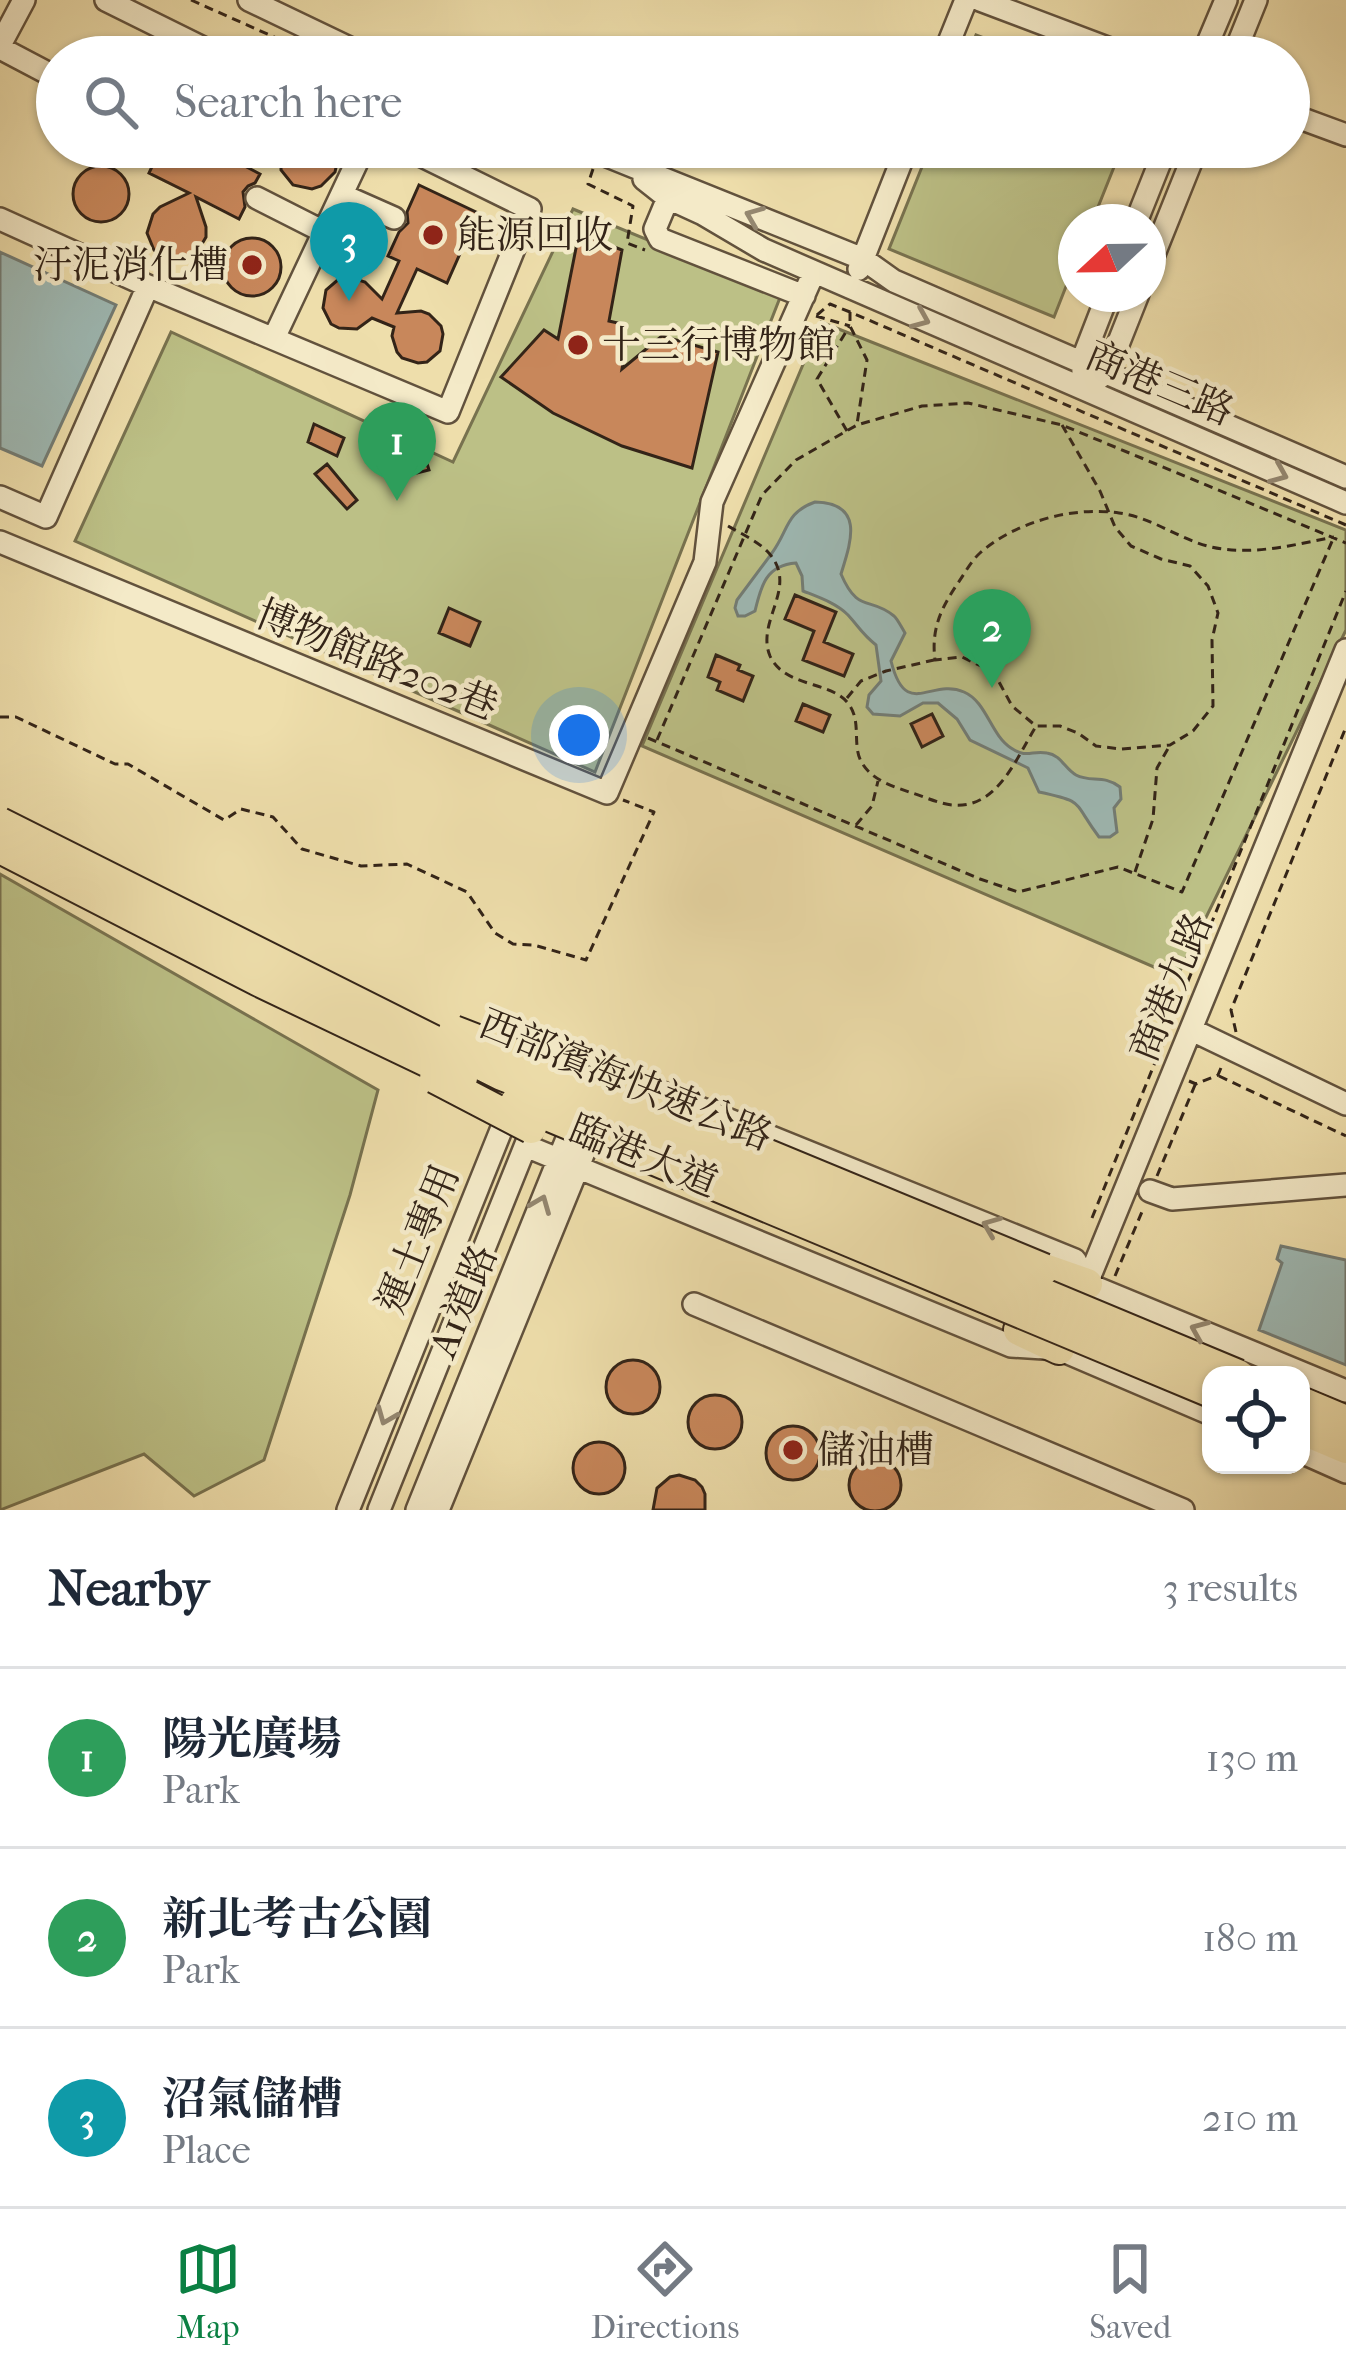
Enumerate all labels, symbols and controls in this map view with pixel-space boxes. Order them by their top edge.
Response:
search box [36,36,1310,168]
icon: search [78,69,144,135]
text: Search here [174,76,402,129]
pin: 3 [310,202,388,301]
north arrow [1058,204,1166,312]
one-way arrow [745,206,766,230]
place label: 能源回收 [457,212,613,258]
marker: 能源回收 [420,222,446,248]
place label: 汙泥消化槽 [33,242,228,288]
marker: 汙泥消化槽 [239,252,265,278]
one-way arrow [909,304,930,328]
place label: 十三行博物館 [602,322,836,368]
street label: 商港三路 [1079,331,1241,435]
marker: 十三行博物館 [565,332,591,358]
pin: 1 [358,402,436,501]
one-way arrow [1267,460,1288,484]
pin: 2 [953,589,1031,688]
street label: 博物館路202巷 [249,591,505,729]
your location [549,705,609,765]
street label: 商港九路 [1120,906,1222,1068]
street label: 西部濱海快速公路 [473,1000,779,1160]
street label: 臨港大道 [563,1105,725,1207]
street label: 運土專用 [367,1158,469,1320]
one-way arrow [527,1194,551,1215]
one-way arrow [982,1216,1003,1240]
street label: A1道路 [419,1238,506,1366]
one-way arrow [1190,1320,1211,1344]
map controls [1202,1366,1310,1474]
button: locate [1202,1366,1310,1474]
one-way arrow [376,1405,400,1426]
place label: 儲油槽 [817,1427,934,1473]
marker: 儲油槽 [780,1437,806,1463]
text: Nearby [48,1558,209,1618]
text: 3 results [1163,1565,1298,1611]
text: 陽光廣場 [162,1713,342,1766]
text: 1 [80,1735,94,1781]
text: 130 m [1206,1735,1298,1781]
text: Park [162,1767,240,1813]
text: 新北考古公園 [162,1893,432,1946]
text: 2 [77,1915,97,1961]
text: 180 m [1202,1915,1298,1961]
text: Park [162,1947,240,1993]
text: 沼氣儲槽 [162,2073,342,2126]
text: 3 [79,2095,95,2141]
text: 210 m [1202,2095,1298,2141]
text: Place [162,2127,251,2173]
tab: Map [175,2236,241,2347]
tab: Directions [591,2236,739,2347]
tab: Saved [1089,2236,1171,2347]

